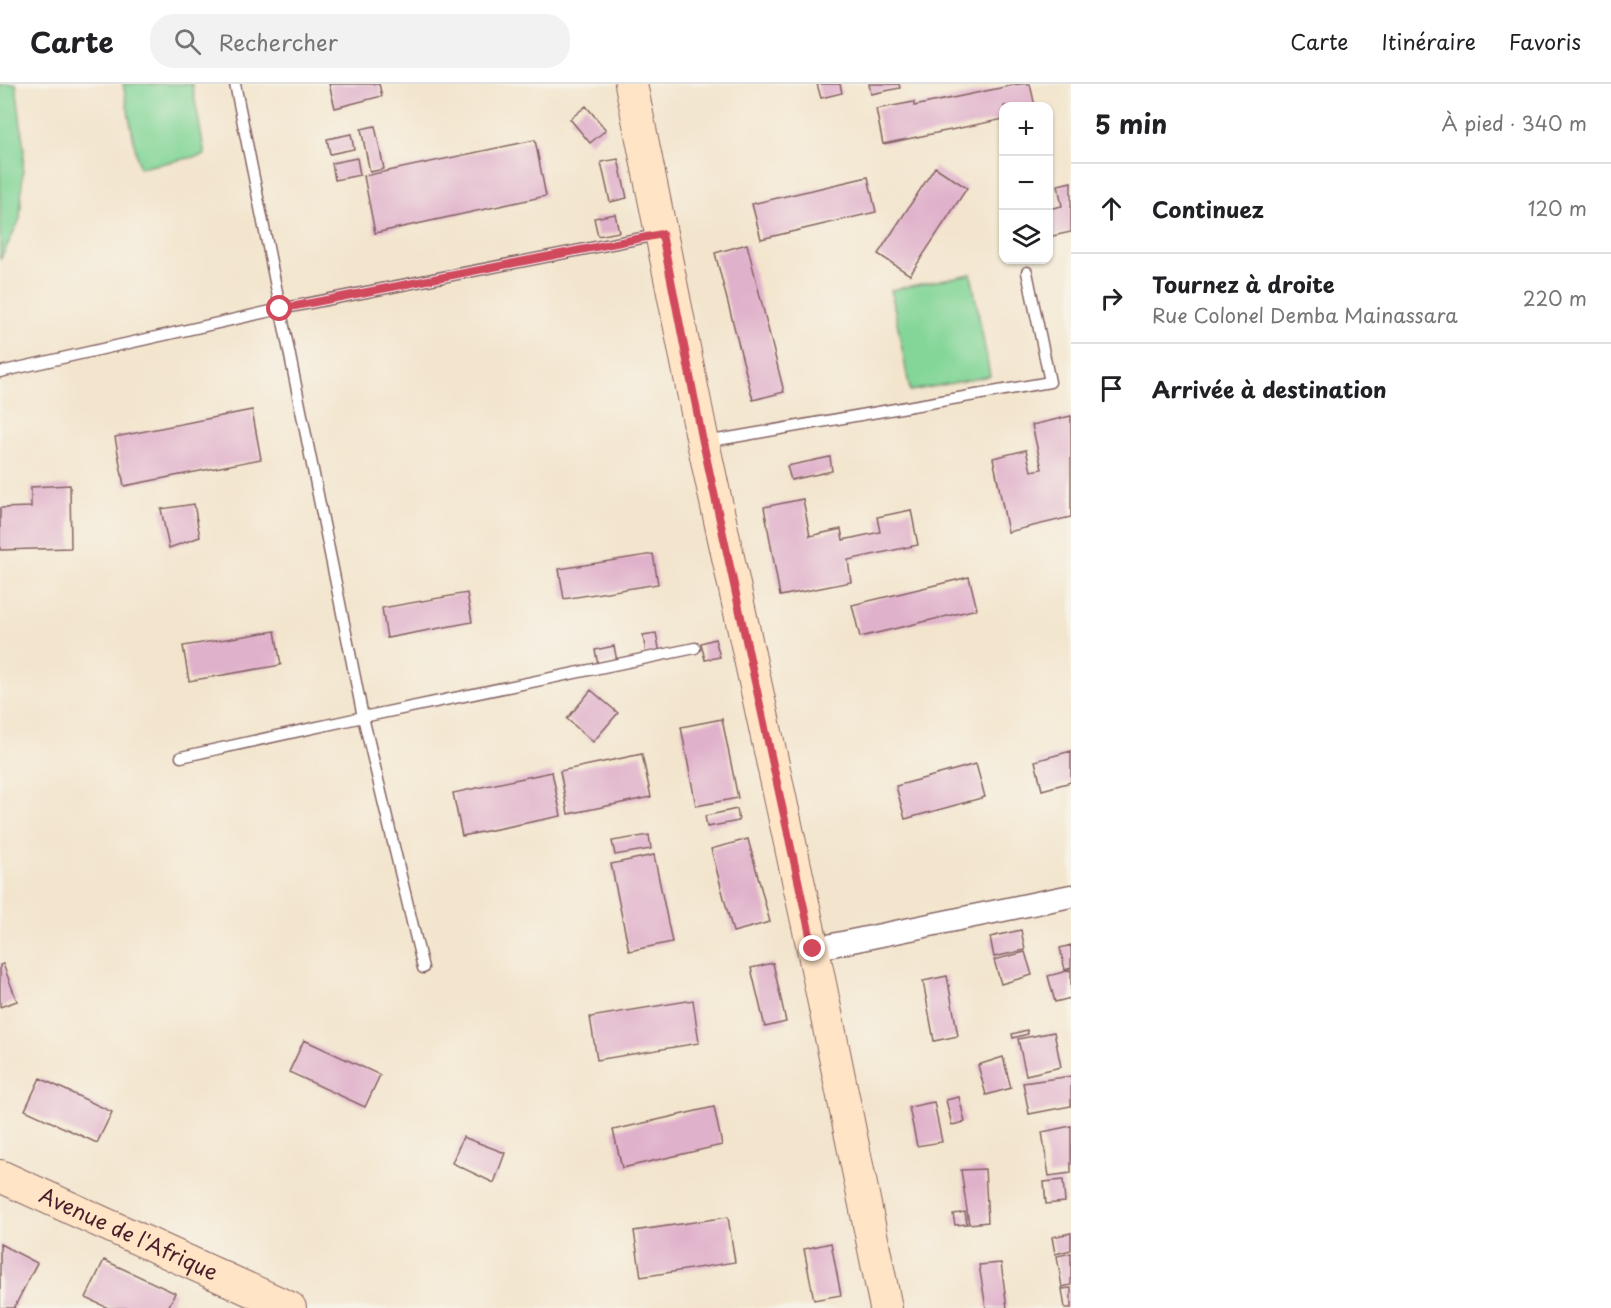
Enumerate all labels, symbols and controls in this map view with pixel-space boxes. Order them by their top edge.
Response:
search box [150,14,570,68]
text: Carte [30,20,114,63]
icon: search [171,25,204,58]
text: Rechercher [219,25,338,58]
text: Carte [1290,25,1349,57]
text: Itinéraire [1382,25,1476,57]
text: Favoris [1509,25,1581,57]
map controls [999,102,1053,264]
button: + [999,102,1053,156]
text: 5 min [1095,104,1167,143]
text: À pied · 340 m [1441,108,1587,138]
button: − [999,156,1053,210]
icon: ahead [1095,192,1128,225]
text: Continuez [1152,192,1264,225]
text: 120 m [1528,193,1587,223]
button: layers [999,210,1053,264]
text: Tournez à droite [1152,267,1335,300]
icon: right [1095,282,1128,315]
text: 220 m [1523,283,1587,313]
route start [266,295,292,321]
text: Rue Colonel Demba Mainassara [1152,300,1458,330]
icon: arrive [1095,372,1128,405]
text: Arrivée à destination [1152,372,1386,405]
route end [799,935,825,961]
street label: Avenue de l'Afrique [35,1178,224,1287]

